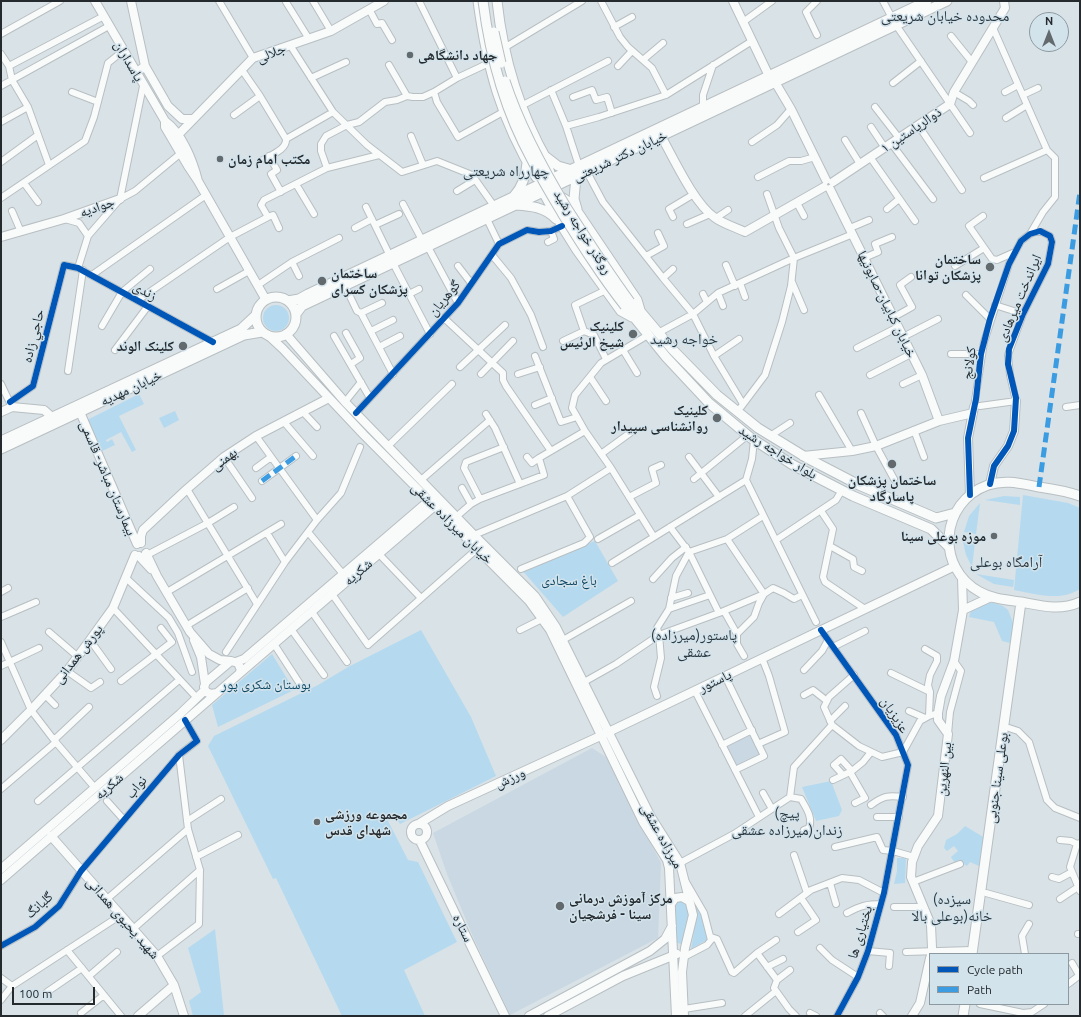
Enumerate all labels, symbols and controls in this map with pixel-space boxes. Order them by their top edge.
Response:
district label: محدوده خیابان شریعتی [881,7,1009,25]
north arrow [1029,12,1069,52]
text: N [1045,15,1053,27]
street label: پاسداران [111,38,147,84]
street label: جلالی [254,40,288,66]
place label: جهاد دانشگاهی [418,47,497,63]
marker: جهاد دانشگاهی [405,50,415,60]
street label: ذوالریاستین ۱ [877,104,945,156]
street label: خیابان دکتر شریعتی [570,127,670,185]
place label: مکتب امام زمان [228,151,310,167]
marker: مکتب امام زمان [215,154,225,164]
district label: چهارراه شریعتی [463,162,549,180]
street label: روگذر خواجه رشید [550,187,616,277]
street label: جوادیه [77,193,117,221]
street label: خیابان کبابیان-صابونیها [854,248,920,360]
place label: ساختمان پزشکان توانا [915,251,981,284]
street label: ایراندخت میرهادی [993,252,1045,344]
marker: ساختمان پزشکان توانا [984,261,996,273]
place label: ساختمان پزشکان کسرای [331,265,408,298]
marker: ساختمان پزشکان کسرای [316,275,328,287]
street label: گوهریان [424,277,464,319]
street label: زندی [130,278,160,304]
street label: حاجي زاده [18,308,48,364]
place label: کلینیک شیخ الرئیس [560,318,624,350]
marker: کلینیک شیخ الرئیس [627,328,639,340]
district label: خواجه رشید [650,330,718,348]
place label: کلینک الوند [117,338,174,354]
marker: کلینک الوند [177,340,189,352]
street label: کولانج [958,346,980,380]
street label: خیابان مهدیه [98,366,164,410]
place label: کلینیک روانشناسی سپیدار [611,402,708,434]
marker: کلینیک روانشناسی سپیدار [711,412,723,424]
street label: بیمارستان مباشر- قاسمی [76,418,140,538]
street label: بلوار خواجه رشید [736,421,820,483]
street label: بهمنی [207,444,241,474]
marker: ساختمان پزشکان پاسارگاد [886,458,898,470]
place label: ساختمان پزشکان پاسارگاد [848,472,936,504]
street label: خیابان میرزاده عشقی [408,479,496,567]
place label: موزه بوعلی سینا [901,528,986,544]
marker: موزه بوعلی سینا [989,531,999,541]
district label: آرامگاه بوعلی [970,553,1042,571]
street label: شکریه [340,555,376,589]
park label: باغ سجادی [541,572,597,588]
street label: پورش همدانی [50,621,106,687]
district label: (پاستور(میرزاده عشقی [651,626,737,661]
street label: پاستور [696,666,734,696]
park label: بوستان شکری پور [221,676,311,692]
street label: عزیزیان [877,694,913,736]
street label: بوعلی سینا جنوبی [982,731,1012,825]
street label: بین النهرین [933,741,955,797]
street label: ورزش [492,764,528,792]
street label: شکریه [91,769,127,803]
street label: نواب [122,772,150,802]
street label: میرزاده عشقی [637,800,687,872]
district label: (پیچ زندان(میرزاده عشقی [731,804,843,839]
place label: مجموعه ورزشی شهدای قدس [325,806,407,838]
marker: مجموعه ورزشی شهدای قدس [312,817,322,827]
street label: شهید یحیوی همدانی [83,873,163,963]
street label: گلبانگ [22,888,56,922]
place label: مرکز آموزش درمانی سینا - فرشچیان [569,890,673,922]
district label: (سیزده خانه(بوعلی بالا [912,890,992,925]
marker: مرکز آموزش درمانی سینا - فرشچیان [554,900,566,912]
street label: بختیاری ها [844,903,876,961]
street label: ستاره [449,911,477,945]
legend [929,953,1069,1005]
text: Cycle path [967,963,1023,976]
scale bar [14,979,97,1005]
text: Path [967,983,992,996]
text: 100 m [19,987,52,1000]

